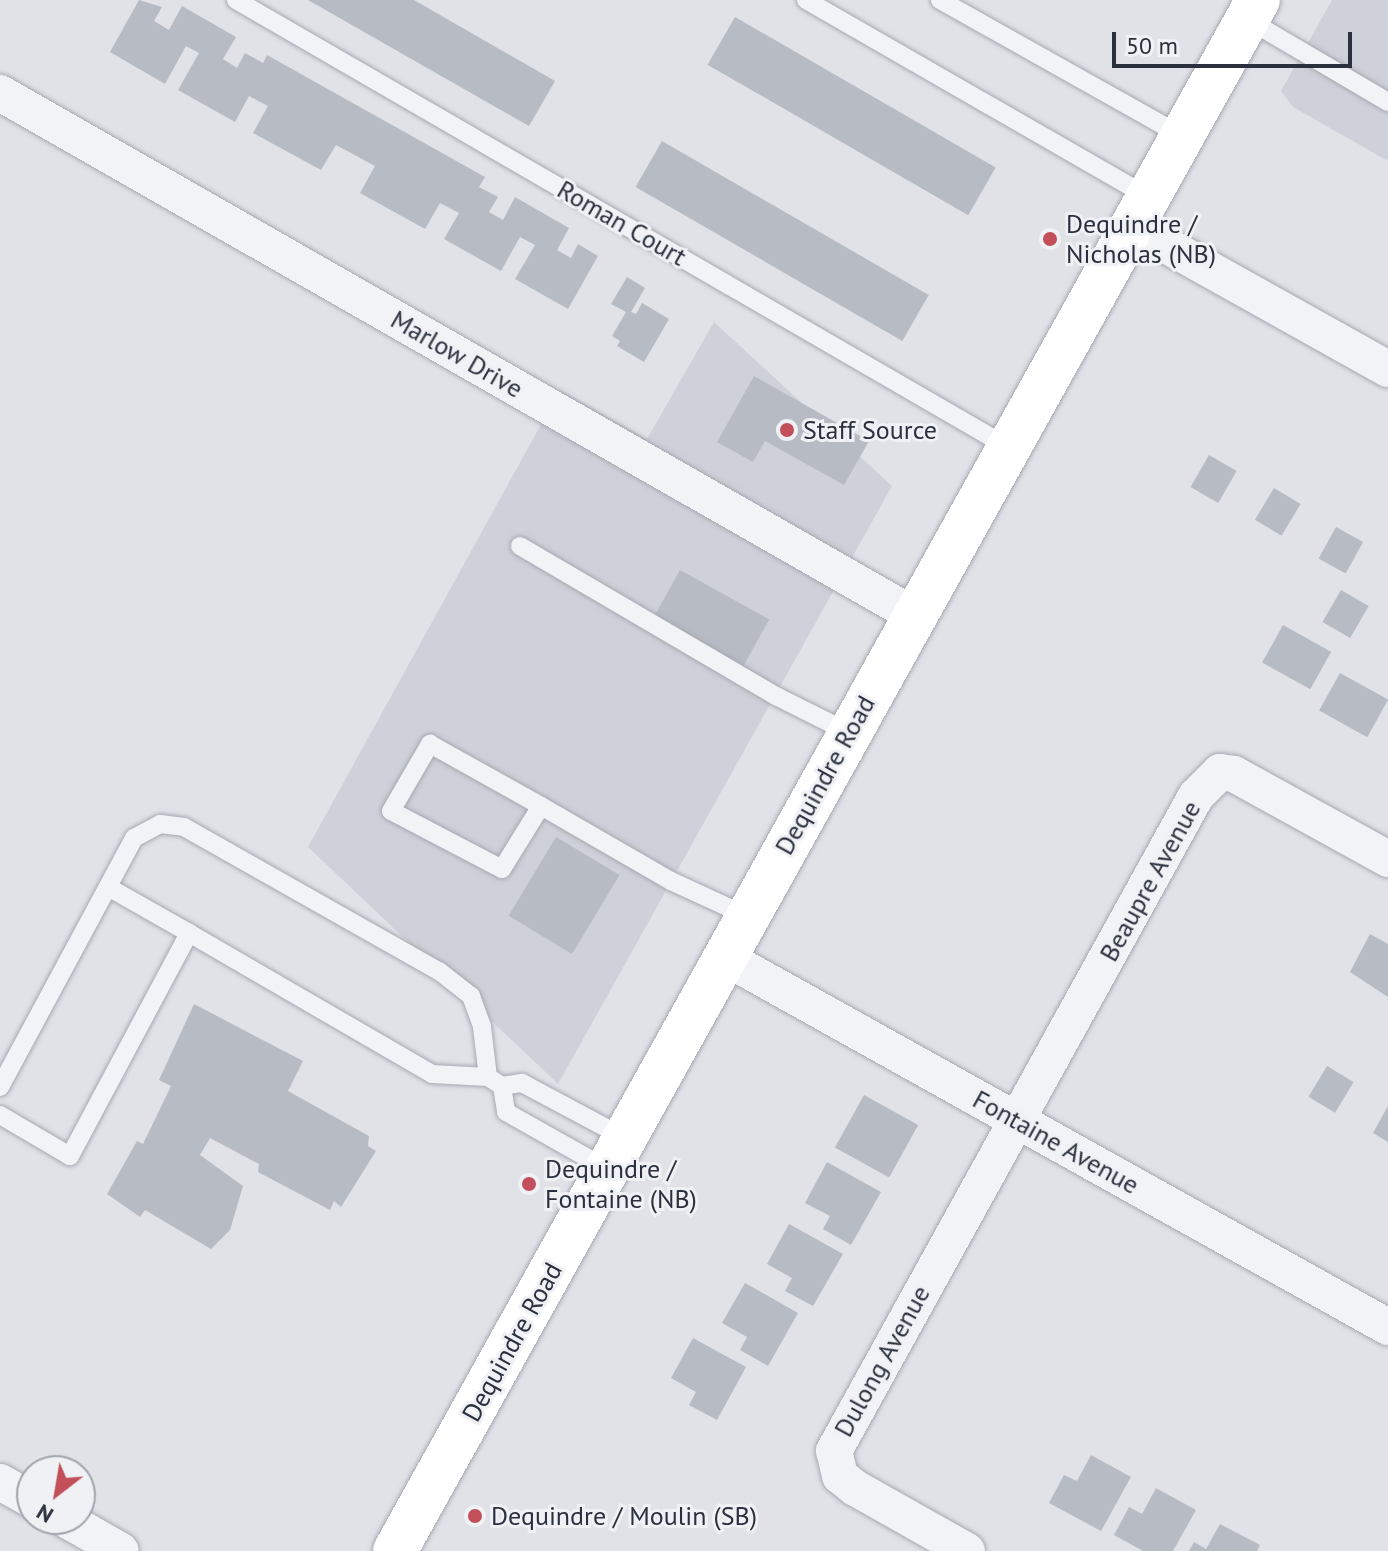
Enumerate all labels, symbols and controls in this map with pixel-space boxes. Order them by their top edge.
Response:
scale bar [1116,16,1356,66]
text: 50 m [1126,30,1178,61]
street label: Roman Court [552,174,692,272]
place label: Dequindre / Nicholas (NB) [1066,208,1216,270]
marker: Dequindre / Nicholas (NB) [1041,230,1059,248]
street label: Marlow Drive [385,304,529,404]
place label: Staff Source [803,414,937,446]
marker: Staff Source [778,421,796,439]
street label: Dequindre Road [768,690,882,860]
street label: Beaupre Avenue [1093,795,1207,967]
street label: Fontaine Avenue [967,1083,1145,1201]
place label: Dequindre / Fontaine (NB) [545,1153,697,1214]
marker: Dequindre / Fontaine (NB) [520,1175,538,1193]
street label: Dequindre Road [455,1257,569,1427]
street label: Dulong Avenue [827,1280,937,1442]
north arrow [16,1455,96,1535]
text: N [31,1498,58,1530]
place label: Dequindre / Moulin (SB) [491,1500,757,1532]
marker: Dequindre / Moulin (SB) [466,1507,484,1525]

